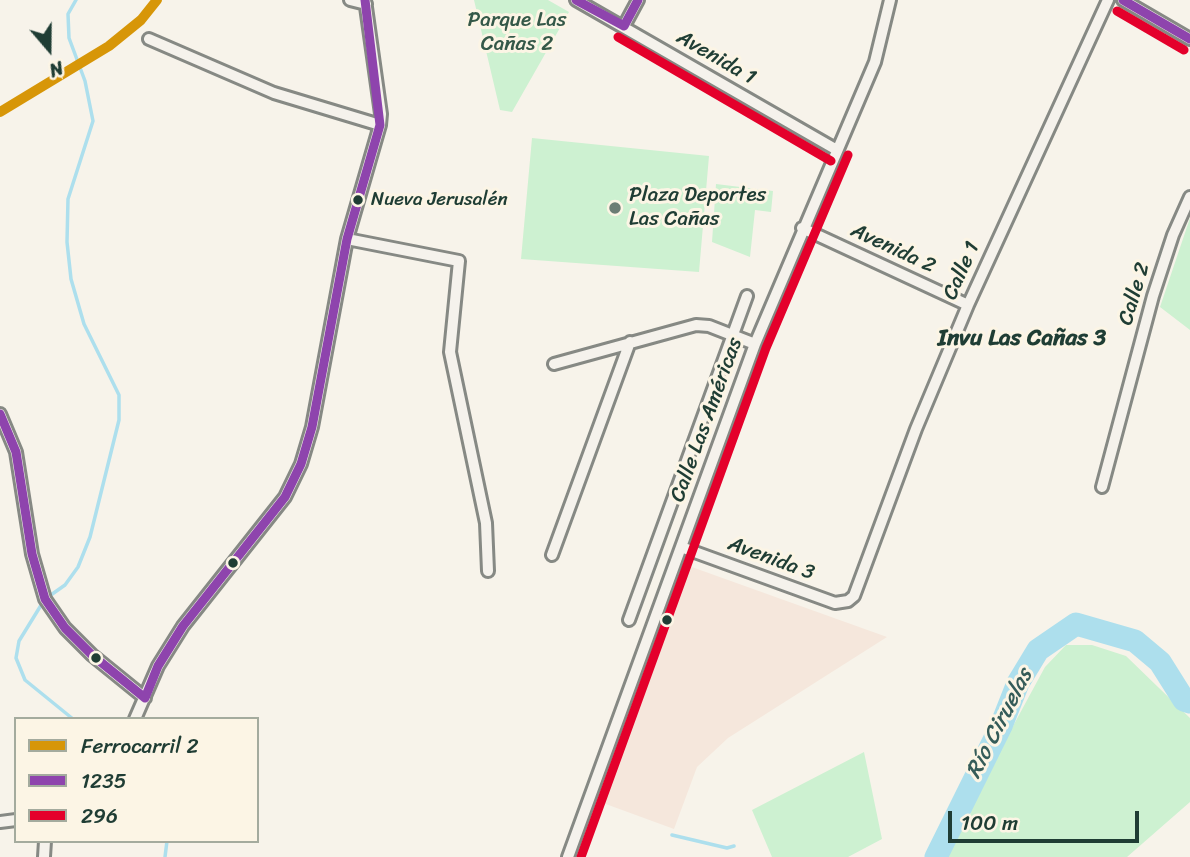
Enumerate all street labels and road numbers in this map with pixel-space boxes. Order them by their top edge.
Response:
street label: Avenida 1 [672,25,760,91]
street label: Avenida 2 [847,218,939,280]
street label: Calle 1 [938,238,986,304]
street label: Calle 2 [1114,260,1156,328]
street label: Calle Las Américas [666,334,748,506]
street label: Avenida 3 [724,532,818,586]

